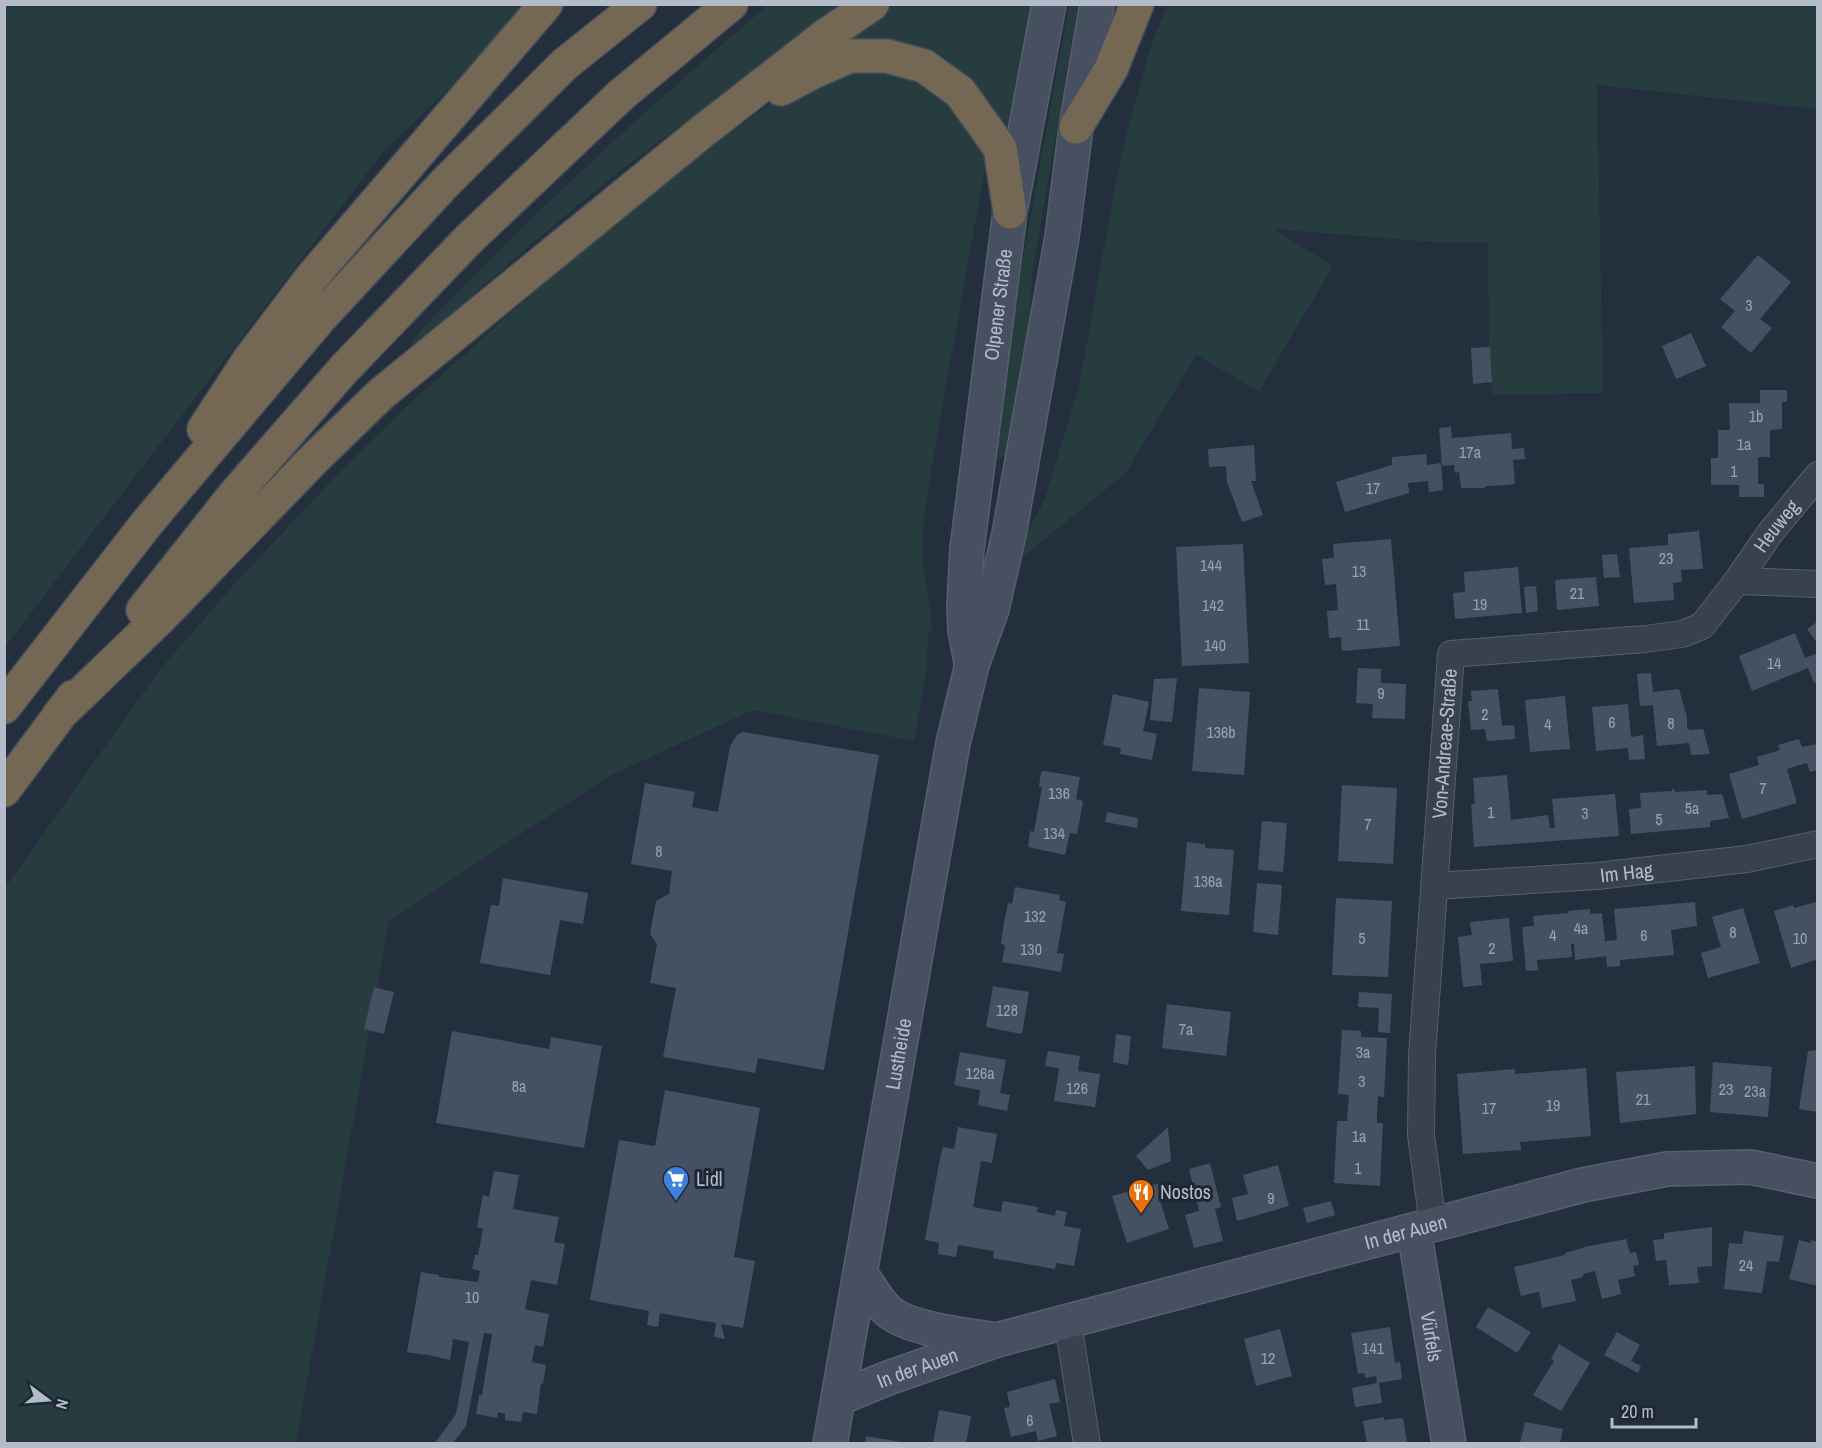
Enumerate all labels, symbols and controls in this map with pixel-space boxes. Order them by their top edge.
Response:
street label: Olpener Straße [977,247,1018,362]
house number: 3 [1745,294,1753,316]
house number: 1b [1749,405,1763,427]
house number: 1a [1737,433,1752,455]
house number: 17a [1459,441,1482,463]
house number: 1 [1730,460,1738,482]
house number: 17 [1366,477,1380,499]
street label: Heuweg [1747,494,1805,557]
house number: 23 [1659,547,1673,569]
house number: 144 [1200,554,1222,576]
house number: 13 [1352,560,1366,582]
house number: 21 [1570,582,1585,604]
house number: 19 [1473,593,1487,615]
house number: 142 [1202,594,1224,616]
house number: 11 [1356,613,1371,635]
house number: 140 [1204,634,1226,656]
house number: 14 [1767,652,1781,674]
street label: Von-Andreae-Straße [1425,668,1463,820]
house number: 9 [1377,682,1385,704]
house number: 2 [1481,703,1489,725]
house number: 6 [1608,711,1616,733]
house number: 8 [1667,712,1675,734]
house number: 4 [1544,713,1552,735]
house number: 136b [1206,721,1236,743]
house number: 7 [1759,777,1767,799]
house number: 136 [1048,782,1070,804]
house number: 5a [1685,797,1700,819]
house number: 1 [1487,801,1495,823]
house number: 3 [1581,802,1589,824]
house number: 5 [1655,808,1663,830]
house number: 7 [1364,813,1372,835]
house number: 134 [1043,822,1065,844]
house number: 8 [655,840,663,862]
street label: Im Hag [1599,856,1654,889]
house number: 136a [1193,870,1223,892]
house number: 132 [1024,905,1046,927]
house number: 4a [1574,917,1589,939]
house number: 8 [1729,921,1737,943]
house number: 4 [1549,924,1557,946]
house number: 6 [1640,924,1648,946]
house number: 5 [1358,927,1366,949]
house number: 10 [1793,927,1807,949]
house number: 2 [1488,937,1496,959]
house number: 130 [1020,938,1042,960]
house number: 128 [996,999,1018,1021]
street label: Lustheide [878,1016,917,1092]
house number: 7a [1179,1018,1194,1040]
house number: 3a [1356,1041,1371,1063]
house number: 126a [965,1062,995,1084]
house number: 3 [1358,1070,1366,1092]
house number: 8a [512,1075,527,1097]
house number: 126 [1066,1077,1088,1099]
house number: 23 [1719,1078,1733,1100]
house number: 23a [1744,1080,1767,1102]
house number: 21 [1636,1088,1651,1110]
house number: 19 [1546,1094,1560,1116]
house number: 17 [1482,1097,1496,1119]
house number: 1a [1352,1125,1367,1147]
house number: 1 [1354,1157,1362,1179]
supermarket icon: Lidl [661,1164,691,1202]
place label: Lidl [696,1165,722,1192]
restaurant icon: Nostos [1126,1177,1156,1215]
place label: Nostos [1160,1178,1211,1205]
house number: 9 [1267,1187,1275,1209]
street label: In der Auen [1361,1208,1450,1255]
house number: 24 [1739,1254,1753,1276]
house number: 10 [465,1286,479,1308]
street label: Vürfels [1415,1309,1449,1364]
house number: 141 [1362,1337,1385,1359]
street label: In der Auen [873,1341,961,1394]
house number: 12 [1261,1347,1275,1369]
north arrow [18,1370,78,1430]
scale bar [1612,1391,1696,1429]
text: N [51,1397,74,1412]
text: 20 m [1621,1399,1654,1424]
house number: 6 [1026,1409,1034,1431]

